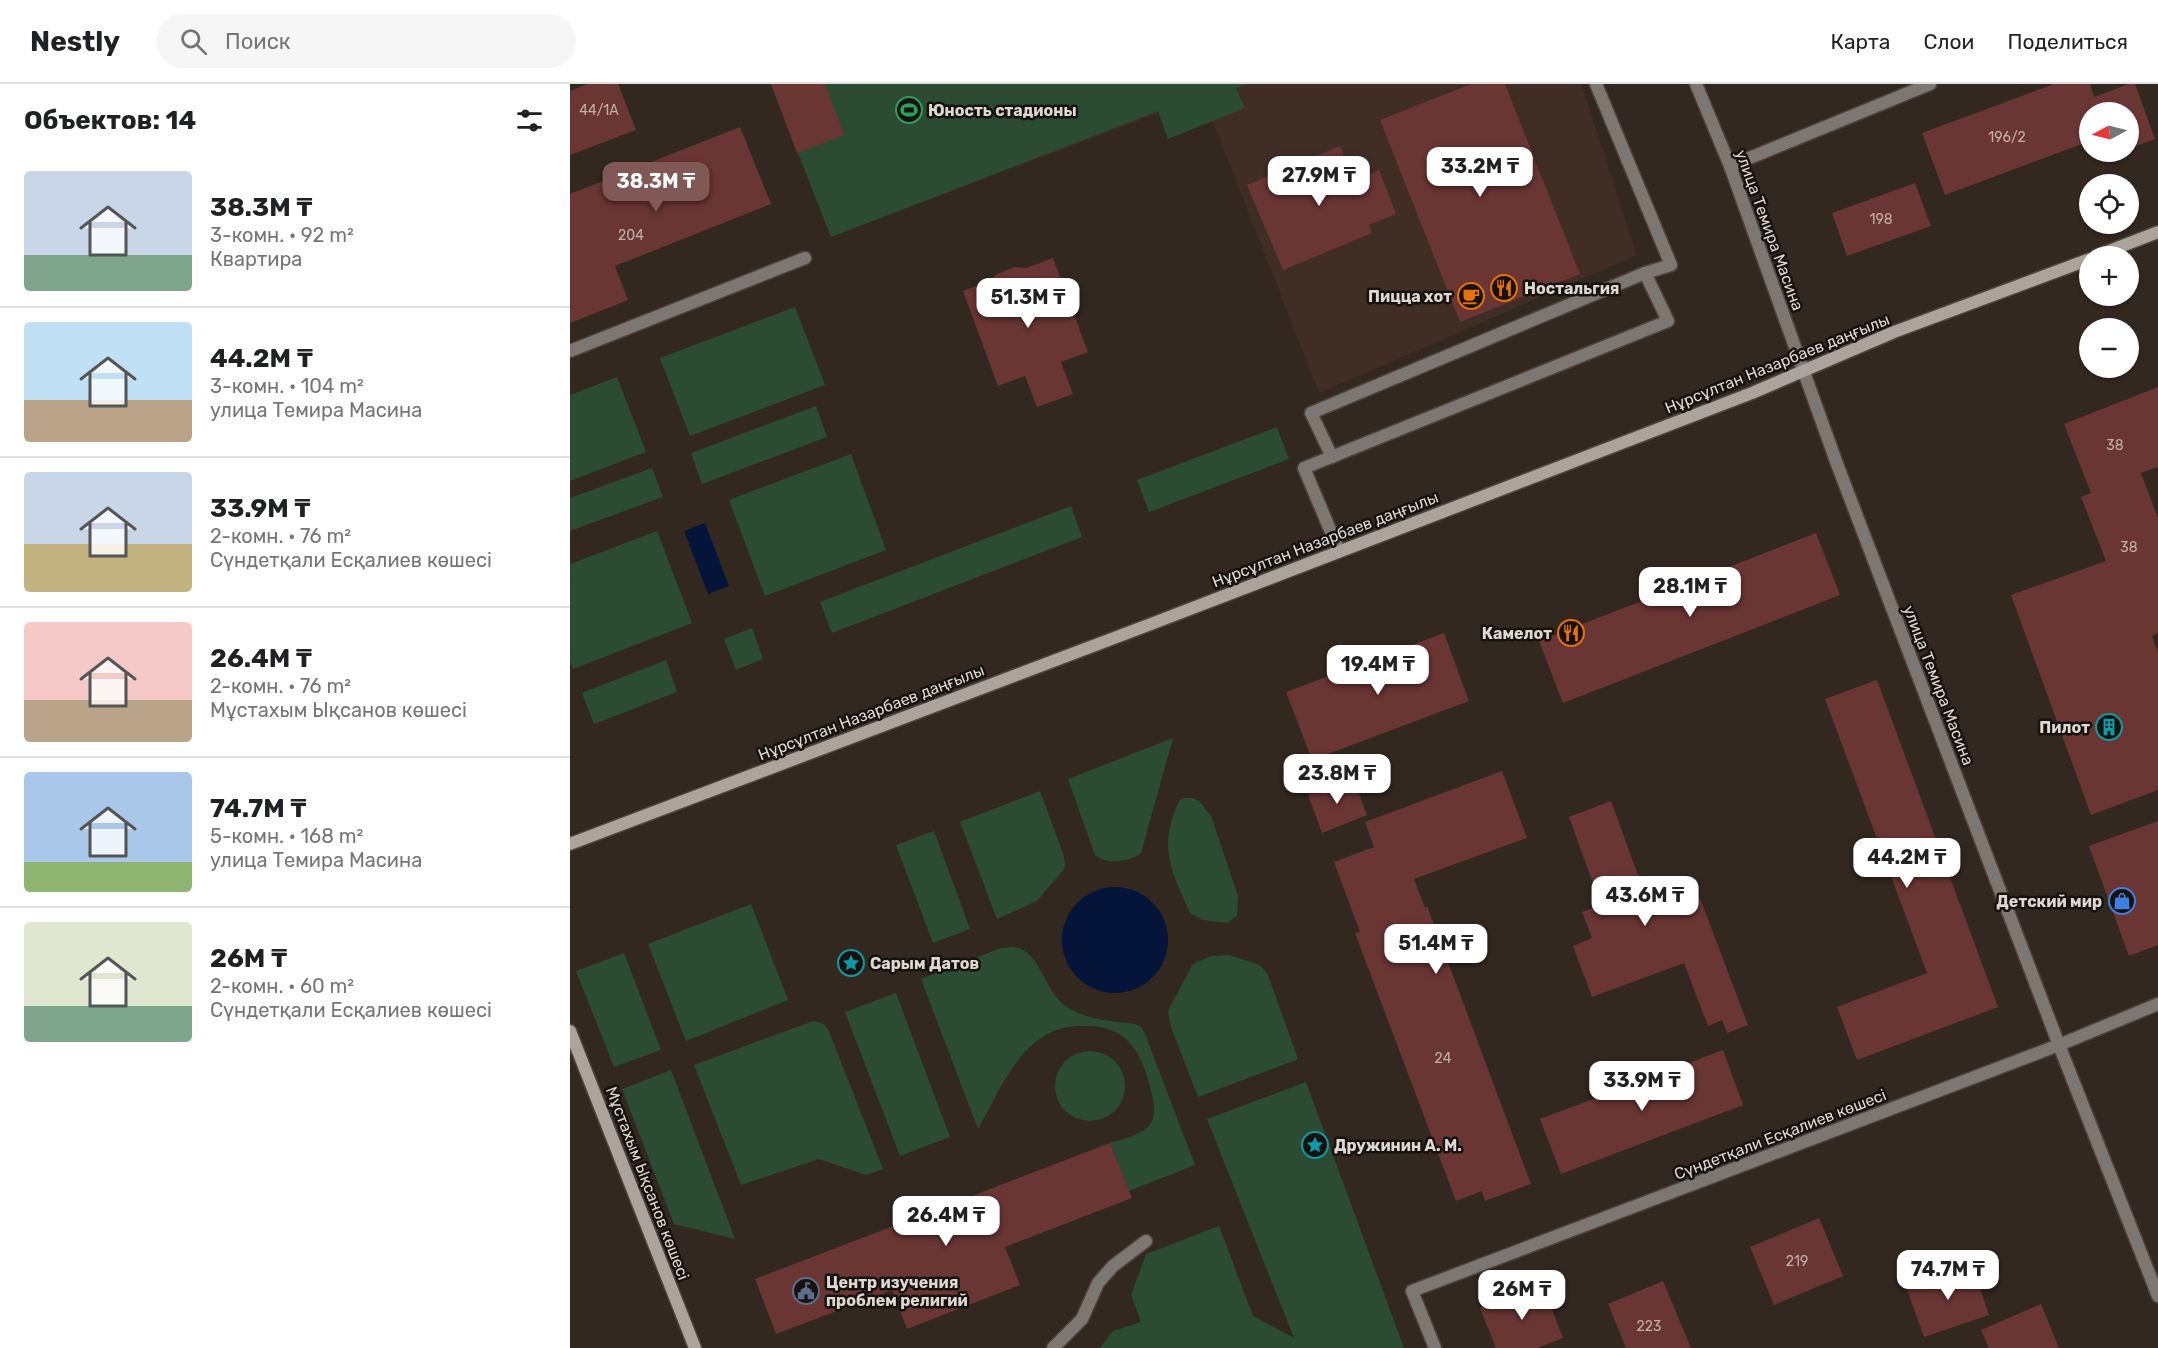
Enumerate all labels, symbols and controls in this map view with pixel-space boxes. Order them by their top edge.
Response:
search box [156,14,576,68]
text: Nestly [30,25,120,58]
icon: search [177,25,210,58]
text: Поиск [225,28,291,55]
text: Карта [1830,29,1890,54]
text: Слои [1923,29,1974,54]
text: Поделиться [2007,29,2128,54]
sports icon: Юность стадионы [894,95,924,125]
place label: Юность стадионы [928,101,1077,120]
house number: 44/1А [579,102,619,119]
north arrow [2079,102,2139,162]
map controls [2079,102,2139,378]
icon: filters [513,104,546,137]
text: Объектов: 14 [24,105,196,136]
house number: 196/2 [1988,129,2026,146]
pin: 33.2M ₸ [1425,147,1535,198]
street label: улица Темира Масина [1732,147,1807,313]
text: 33.2M ₸ [1441,154,1519,178]
pin: 27.9M ₸ [1264,156,1374,207]
pin: 38.3M ₸ [601,162,711,213]
text: 27.9M ₸ [1282,163,1356,187]
text: 38.3M ₸ [617,169,695,193]
button: locate [2079,174,2139,234]
text: 38.3M ₸ [210,192,313,223]
icon: home [72,195,144,267]
house number: 198 [1869,211,1893,228]
text: 3-комн. · 92 m² [210,223,354,247]
house number: 204 [618,227,644,244]
button: + [2079,246,2139,306]
text: Квартира [210,247,302,271]
restaurant icon: Ностальгия [1489,273,1519,303]
pin: 51.3M ₸ [973,278,1083,329]
place label: Ностальгия [1524,279,1620,298]
cafe icon: Пицца хот [1456,281,1486,311]
text: 51.3M ₸ [991,285,1066,309]
place label: Пицца хот [1368,287,1452,306]
street label: Нұрсұлтан Назарбаев даңғылы [1662,310,1892,417]
button: − [2079,318,2139,378]
text: 44.2M ₸ [210,343,313,374]
icon: home [72,346,144,418]
text: 3-комн. · 104 m² [210,374,364,398]
text: улица Темира Масина [210,398,422,422]
house number: 38 [2106,437,2124,454]
street label: Нұрсұлтан Назарбаев даңғылы [1209,487,1441,591]
text: 33.9M ₸ [210,493,311,524]
icon: home [72,496,144,568]
text: 2-комн. · 76 m² [210,524,351,548]
house number: 38 [2120,539,2138,556]
text: Сүндетқали Есқалиев көшесі [210,548,492,572]
pin: 28.1M ₸ [1635,567,1745,618]
text: 28.1M ₸ [1653,574,1727,598]
street label: улица Темира Масина [1899,603,1978,768]
restaurant icon: Камелот [1556,618,1586,648]
place label: Камелот [1482,624,1552,643]
text: 26.4M ₸ [210,643,312,674]
pin: 19.4M ₸ [1323,645,1433,696]
icon: home [72,646,144,718]
text: 19.4M ₸ [1341,652,1415,676]
street label: Нұрсұлтан Назарбаев даңғылы [755,660,987,764]
text: 2-комн. · 76 m² [210,674,351,698]
text: Мұстахым Ықсанов көшесі [210,698,467,722]
building icon: Пилот [2094,712,2124,742]
place label: Пилот [2039,718,2090,737]
pin: 23.8M ₸ [1282,754,1392,805]
text: 23.8M ₸ [1298,761,1376,785]
text: 74.7M ₸ [210,793,307,824]
icon: home [72,796,144,868]
text: 5-комн. · 168 m² [210,824,363,848]
pin: 44.2M ₸ [1852,838,1962,889]
text: 44.2M ₸ [1867,845,1947,869]
text: улица Темира Масина [210,848,422,872]
pin: 43.6M ₸ [1590,876,1700,927]
text: 43.6M ₸ [1606,883,1684,907]
shop icon: Детский мир [2107,886,2137,916]
place label: Детский мир [1996,892,2102,911]
pin: 51.4M ₸ [1381,924,1491,975]
text: 51.4M ₸ [1398,931,1474,955]
text: 26M ₸ [210,943,287,974]
icon: home [72,946,144,1018]
place icon: Сарым Датов [836,948,866,978]
place label: Сарым Датов [870,954,979,973]
text: 2-комн. · 60 m² [210,974,354,998]
text: Сүндетқали Есқалиев көшесі [210,998,492,1022]
house number: 24 [1435,1050,1452,1067]
pin: 33.9M ₸ [1587,1061,1697,1112]
text: 33.9M ₸ [1603,1068,1681,1092]
street label: Мұстахым Ықсанов көшесі [602,1084,693,1283]
street label: Сүндетқали Есқалиев көшесі [1671,1085,1889,1184]
place icon: Дружинин А. М. [1300,1130,1330,1160]
place label: Дружинин А. М. [1334,1136,1462,1155]
pin: 26.4M ₸ [891,1196,1001,1247]
text: 26.4M ₸ [907,1203,985,1227]
pin: 74.7M ₸ [1893,1250,2003,1301]
house number: 219 [1786,1253,1808,1270]
text: 74.7M ₸ [1911,1257,1985,1281]
pin: 26M ₸ [1480,1270,1564,1321]
place label: Центр изучения проблем религий [826,1273,968,1310]
public building icon: Центр изучения проблем религий [791,1276,821,1306]
text: 26M ₸ [1492,1277,1552,1301]
house number: 223 [1637,1318,1661,1335]

